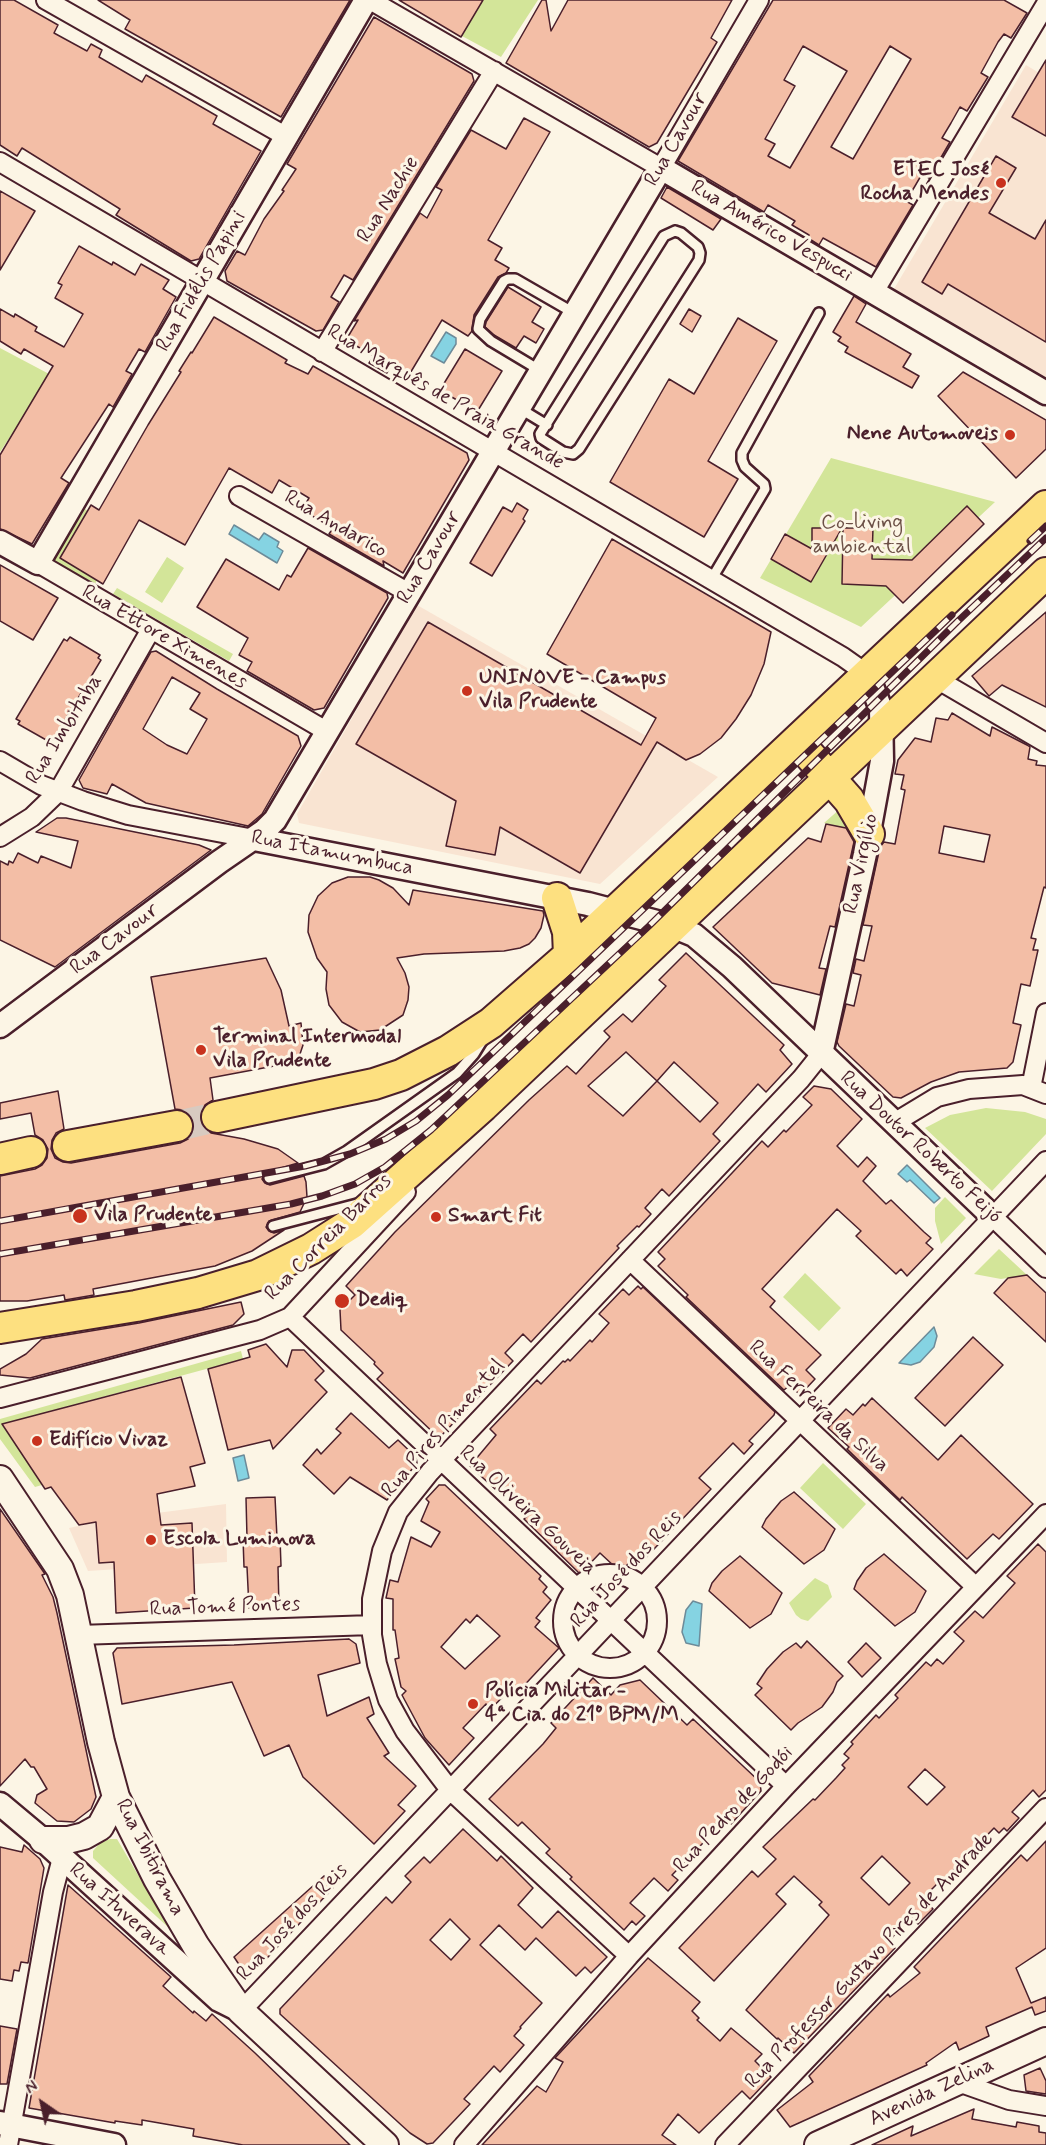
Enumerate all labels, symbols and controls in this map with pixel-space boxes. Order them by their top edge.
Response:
street label: Rua Cavour [640,89,714,191]
street label: Rua Nachie [353,152,425,248]
place label: ETEC José Rocha Mendes [861,158,989,208]
street label: Rua Américo Vespucci [686,175,856,289]
marker: ETEC José Rocha Mendes [994,176,1008,190]
street label: Rua Fidélis Papini [151,207,253,357]
street label: Rua Marquês de Praia Grande [322,320,568,476]
place label: Nene Automoveis [847,422,998,448]
marker: Nene Automoveis [1003,428,1017,442]
street label: Rua Andarico [279,485,391,565]
street label: Rua Cavour [392,507,468,609]
park label: Co-living ambiental [813,511,911,561]
street label: Rua Ettore Ximenes [77,580,251,696]
place label: UNINOVE - Campus Vila Prudente [479,666,666,716]
street label: Rua Imbituba [21,671,109,789]
marker: UNINOVE - Campus Vila Prudente [460,684,474,698]
street label: Rua Virgílio [839,811,885,917]
street label: Rua Itamumbuca [249,826,415,882]
street label: Rua Cavour [66,899,164,981]
place label: Terminal Intermodal Vila Prudente [213,1025,401,1075]
marker: Terminal Intermodal Vila Prudente [194,1043,208,1057]
street label: Rua Doutor Roberto Feijó [834,1066,1006,1230]
street label: Rua Correia Barros [260,1169,398,1307]
place label: Vila Prudente [94,1203,212,1229]
place label: Smart Fit [448,1204,542,1230]
marker: Vila Prudente [71,1207,89,1225]
marker: Smart Fit [429,1210,443,1224]
place label: Dediq [356,1288,408,1314]
marker: Dediq [333,1292,351,1310]
street label: Rua Ferreira da Silva [743,1335,893,1479]
street label: Rua Pires Pimentel [377,1355,511,1503]
place label: Edifício Vivaz [49,1428,168,1454]
marker: Edifício Vivaz [30,1434,44,1448]
street label: Rua Oliveira Gouveia [453,1441,601,1581]
street label: Rua José dos Reis [566,1506,688,1634]
place label: Escola Luminova [163,1527,316,1553]
marker: Escola Luminova [144,1533,158,1547]
street label: Rua Tomé Pontes [149,1593,301,1623]
place label: Polícia Militar - 4ª Cia. do 21º BPM/M [485,1679,679,1729]
marker: Polícia Militar - 4ª Cia. do 21º BPM/M [466,1697,480,1711]
street label: Rua Pedro de Godói [669,1741,799,1879]
street label: Rua Ibitirama [109,1795,189,1921]
street label: Rua Professor Gustavo Pires de Andrade [740,1827,1000,2095]
street label: Rua Ituverava [63,1858,175,1962]
street label: Rua José dos Reis [232,1859,354,1987]
street label: Avenida Zelina [865,2053,999,2133]
north arrow [12,2073,72,2133]
text: N [21,2076,42,2099]

